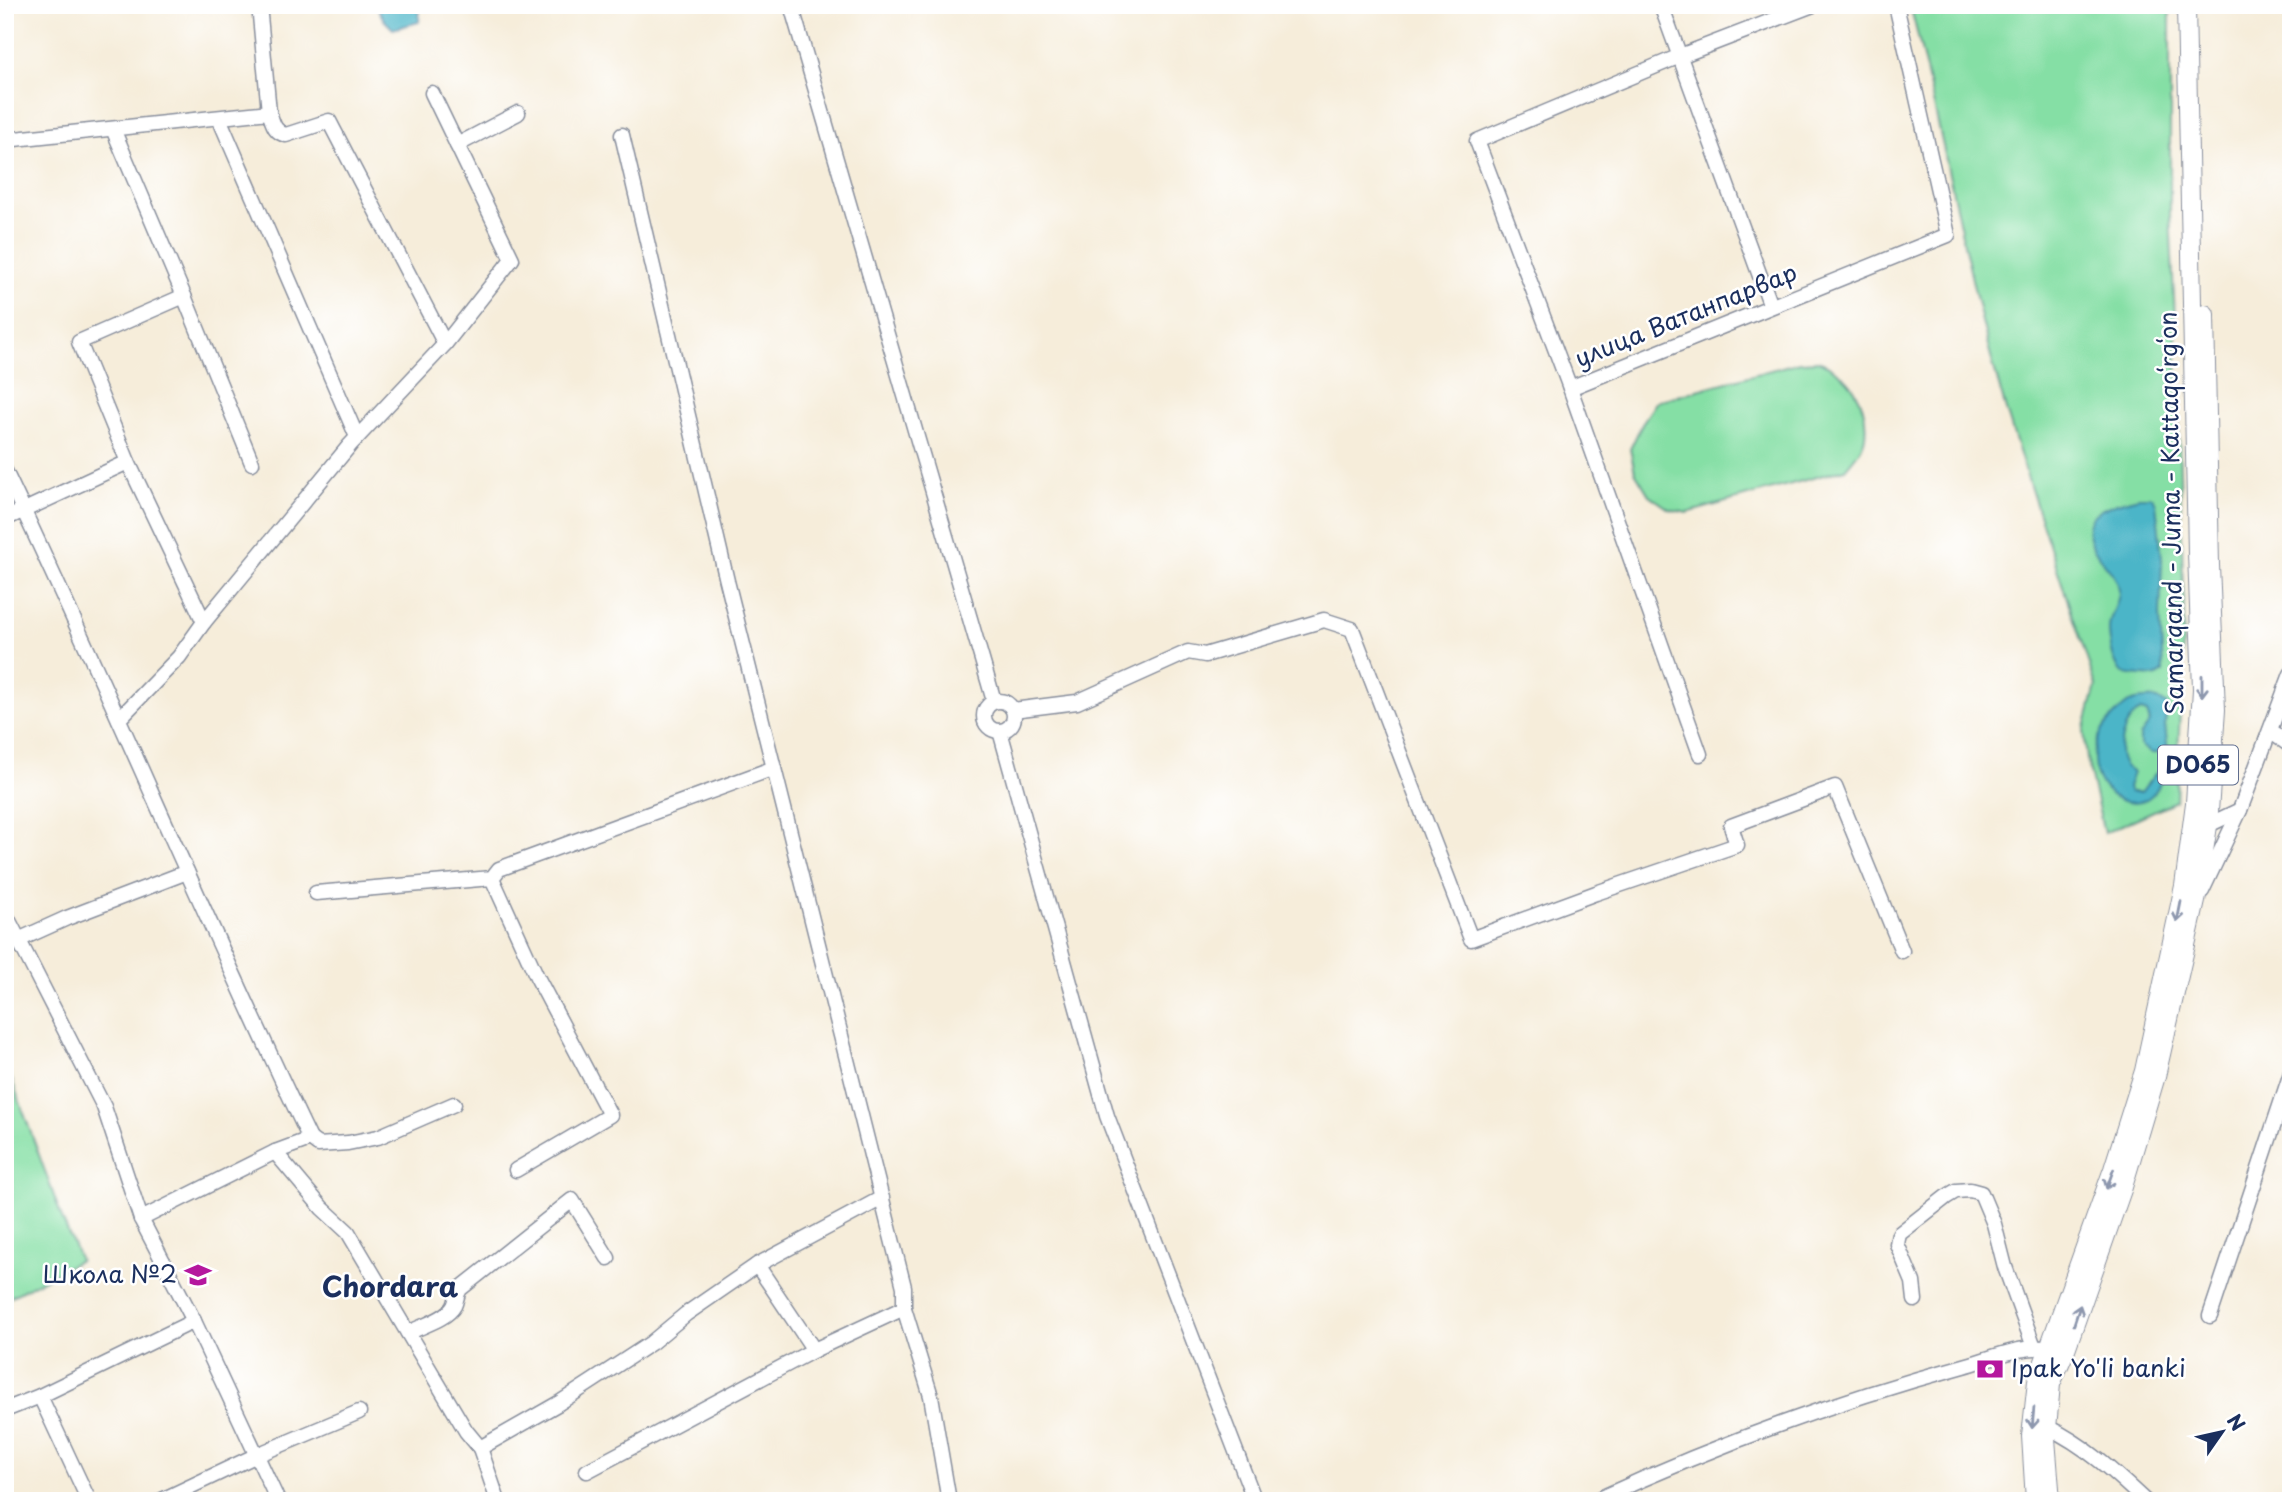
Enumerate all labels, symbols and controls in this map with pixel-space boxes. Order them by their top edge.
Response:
street label: улица Ватанпарвар [1569,253,1802,375]
street label: Samarqand - Juma - Kattaqo‘rg‘on [2148,311,2192,715]
one-way arrow [2195,674,2209,697]
road number: D065 [2158,746,2238,785]
one-way arrow [2172,900,2185,923]
one-way arrow [2102,1168,2115,1190]
place label: Школа №2 [43,1255,177,1291]
school or university icon: Школа №2 [183,1260,213,1290]
district label: Chordara [322,1264,459,1307]
one-way arrow [2072,1305,2085,1327]
place label: Ipak Yo'li banki [2011,1349,2186,1385]
bank icon: Ipak Yo'li banki [1975,1354,2005,1384]
north arrow [2188,1398,2258,1468]
one-way arrow [2026,1406,2039,1429]
text: N [2221,1408,2253,1436]

